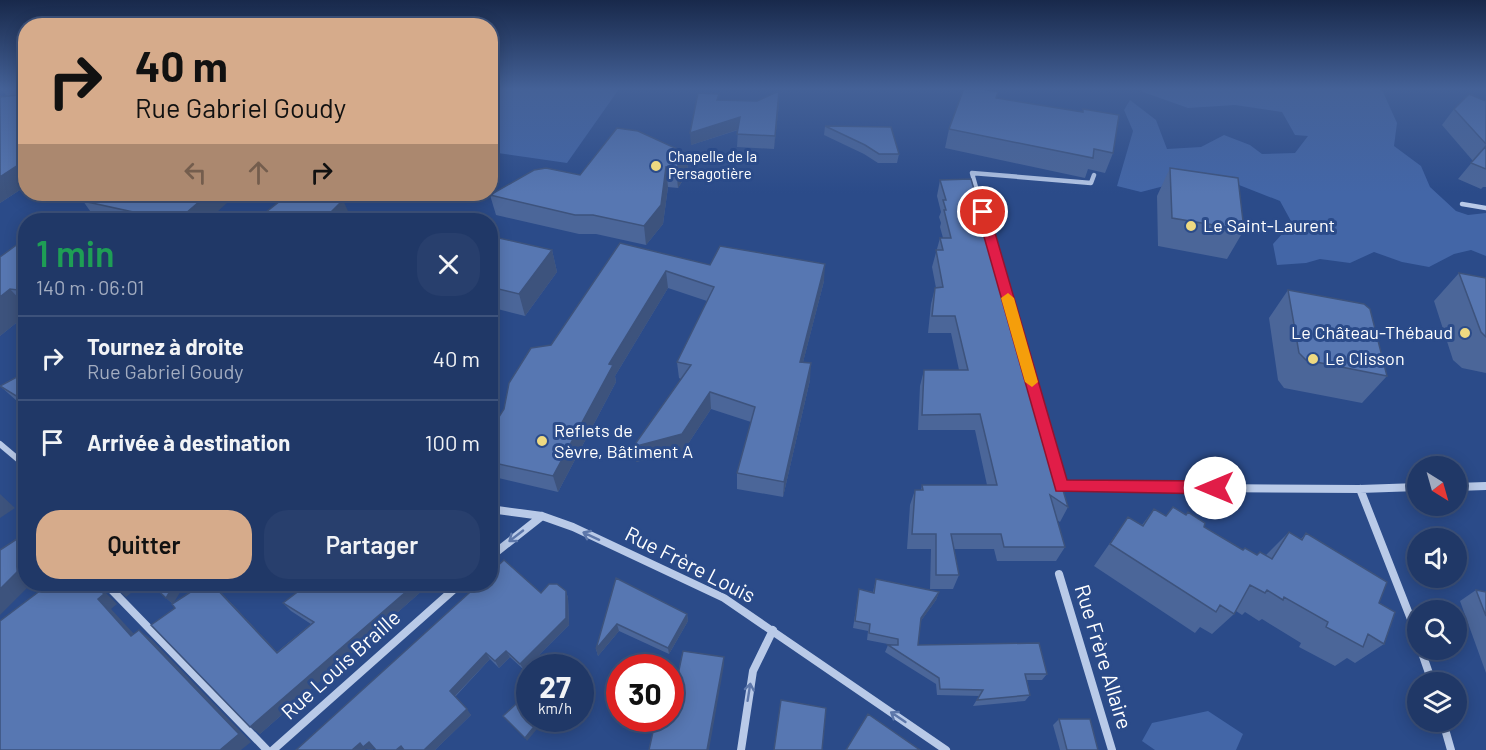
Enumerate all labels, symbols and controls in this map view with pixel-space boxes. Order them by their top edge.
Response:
text: 40 m [135,40,228,90]
icon: right [36,42,114,120]
text: Rue Gabriel Goudy [135,91,346,123]
place label: Chapelle de la Persagotière [668,147,757,182]
icon: left [179,156,212,189]
icon: ahead [242,156,275,189]
icon: right [305,156,338,189]
marker: Chapelle de la Persagotière [649,159,663,173]
pin [957,186,1008,237]
icon: arrive [966,195,999,228]
place label: Le Saint-Laurent [1203,214,1335,236]
marker: Le Saint-Laurent [1184,219,1198,233]
text: 1 min [36,231,115,274]
button: close [417,233,480,296]
text: 140 m · 06:01 [36,275,144,299]
place label: Le Château-Thébaud [1291,321,1453,343]
marker: Le Château-Thébaud [1458,326,1472,340]
text: Tournez à droite [87,333,244,359]
icon: right [36,342,69,375]
text: 40 m [433,345,480,371]
place label: Le Clisson [1325,347,1405,369]
marker: Le Clisson [1306,352,1320,366]
text: Rue Gabriel Goudy [87,359,244,383]
place label: Reflets de Sèvre, Bâtiment A [554,419,693,462]
icon: arrive [36,426,69,459]
text: Arrivée à destination [87,429,290,455]
text: 100 m [425,429,480,455]
marker: Reflets de Sèvre, Bâtiment A [535,434,549,448]
position arrow [1183,456,1247,520]
north arrow [1407,456,1467,516]
map controls [1407,456,1467,732]
button: Quitter [36,510,252,579]
button: Partager [264,510,480,579]
street label: Rue Frère Louis [621,520,760,607]
button: sound [1407,528,1467,588]
one-way arrow [508,529,524,542]
one-way arrow [582,529,600,541]
street label: Rue Frère Allaire [1071,581,1138,732]
button: search [1407,600,1467,660]
street label: Rue Louis Braille [275,604,405,724]
speed limit sign: 30 [606,654,684,732]
text: 27 [539,668,571,704]
button: layers [1407,672,1467,732]
one-way arrow [744,683,755,702]
text: km/h [538,699,572,717]
one-way arrow [890,711,906,723]

